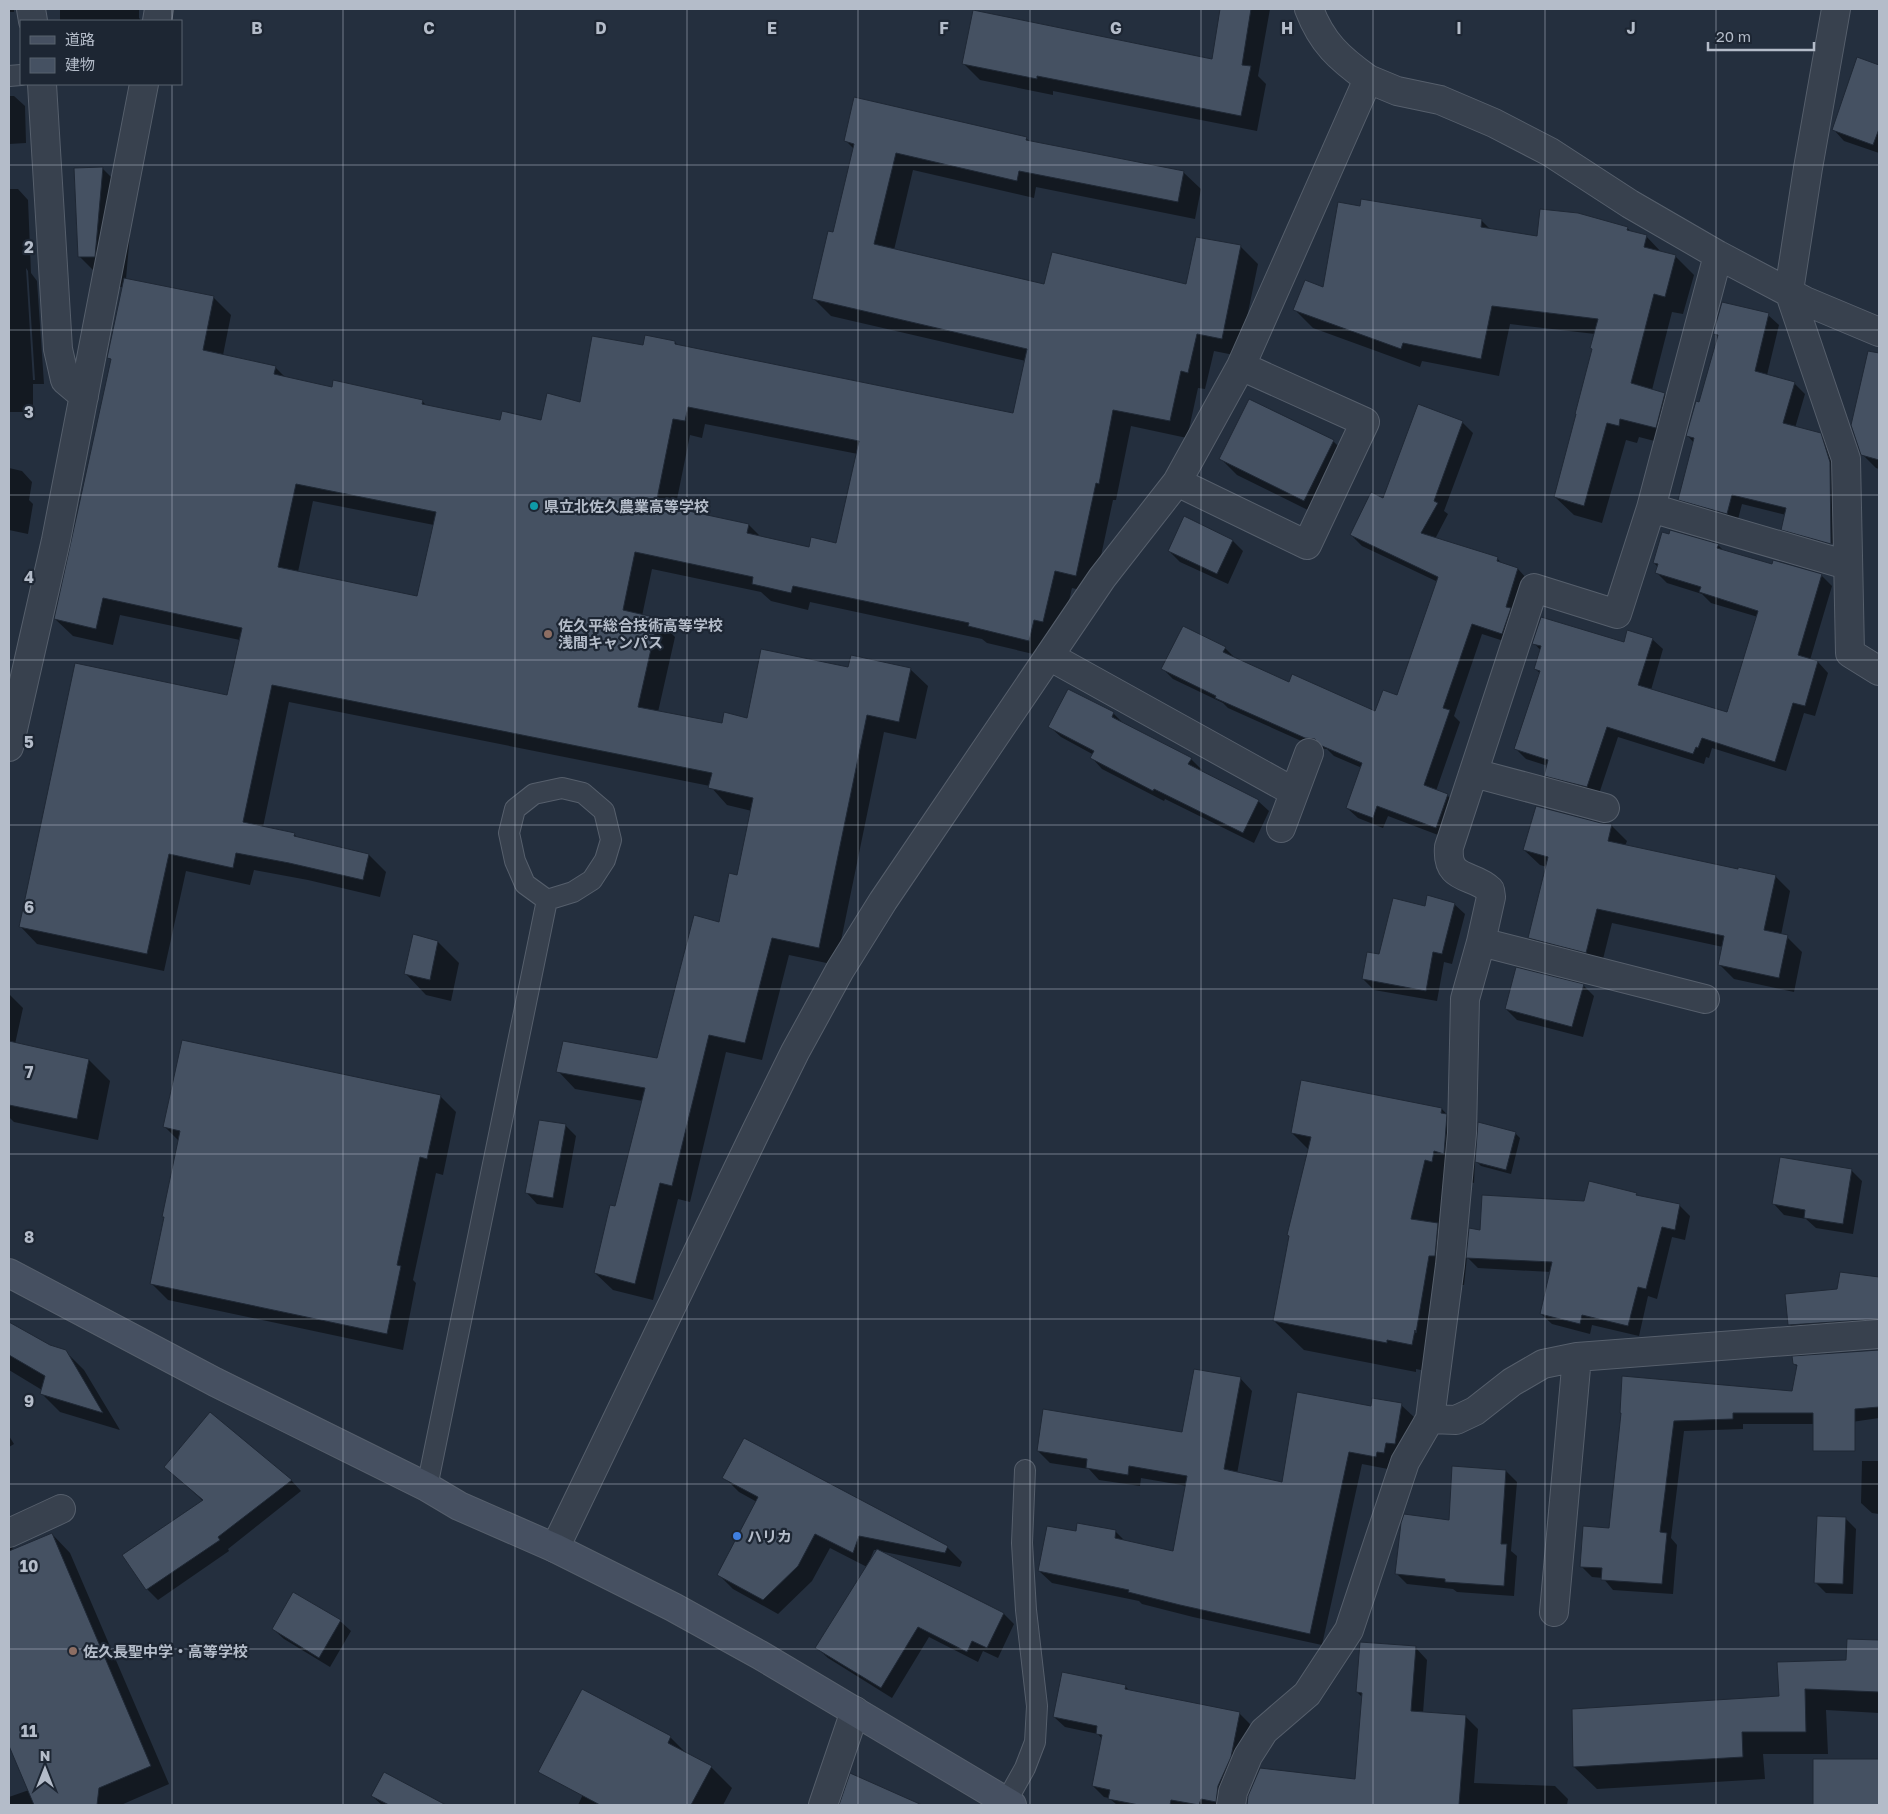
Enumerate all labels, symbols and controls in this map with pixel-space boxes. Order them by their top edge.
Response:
text: B [251,18,263,38]
text: C [423,18,435,38]
text: D [595,18,607,38]
text: E [767,18,777,38]
text: F [939,18,949,38]
text: G [1110,18,1122,38]
text: H [1281,18,1293,38]
text: I [1456,18,1462,38]
text: J [1626,18,1636,38]
legend [20,20,182,85]
scale bar [1708,20,1814,52]
text: 20 m [1716,27,1751,45]
text: 道路 [65,30,95,48]
text: 建物 [65,55,95,73]
text: 2 [24,237,34,257]
text: 3 [24,402,34,422]
place label: 県立北佐久農業高等学校 [544,497,709,515]
marker: 県立北佐久農業高等学校 [528,500,540,512]
text: 4 [24,567,34,587]
place label: 佐久平総合技術高等学校 浅間キャンパス [558,616,723,651]
marker: 佐久平総合技術高等学校 浅間キャンパス [542,628,554,640]
text: 5 [24,732,34,752]
text: 6 [24,897,34,917]
text: 7 [25,1062,34,1082]
text: 8 [24,1227,34,1247]
text: 9 [24,1391,34,1411]
place label: ハリカ [747,1527,792,1545]
marker: ハリカ [731,1530,743,1542]
text: 10 [20,1556,38,1576]
place label: 佐久長聖中学・高等学校 [83,1642,248,1660]
marker: 佐久長聖中学・高等学校 [67,1645,79,1657]
text: 11 [21,1721,37,1741]
north arrow [20,1744,70,1794]
text: N [40,1747,50,1764]

